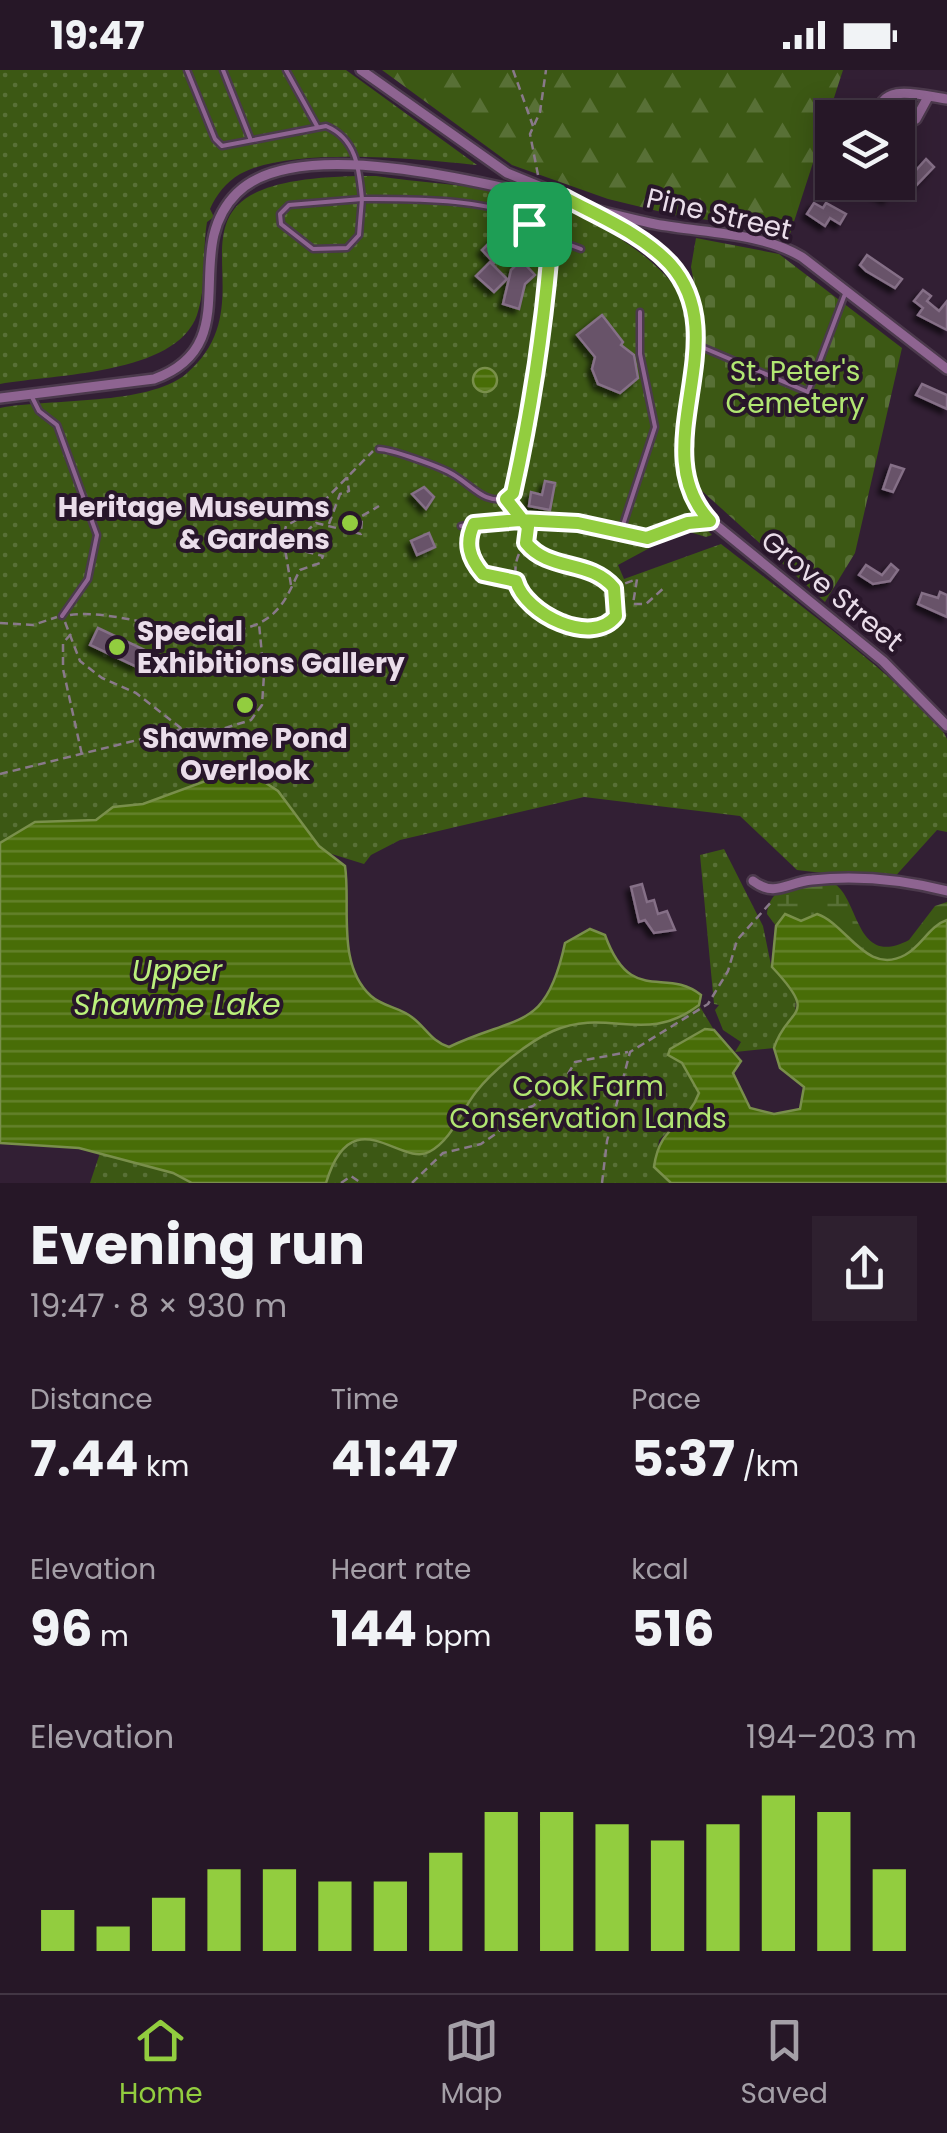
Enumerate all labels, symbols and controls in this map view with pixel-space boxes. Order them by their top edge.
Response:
text: 19:47 [50,9,145,62]
map controls [815,100,915,200]
button: layers [815,100,915,200]
street label: Pine Street [643,178,795,250]
pin [487,182,572,267]
icon: arrive [502,197,557,252]
park label: St. Peter's Cemetery [726,352,865,423]
place label: Heritage Museums & Gardens [58,488,330,559]
marker: Heritage Museums & Gardens [339,512,361,534]
street label: Grove Street [753,522,911,660]
place label: Special Exhibitions Gallery [137,612,405,683]
marker: Special Exhibitions Gallery [106,636,128,658]
marker: Shawme Pond Overlook [234,694,256,716]
place label: Shawme Pond Overlook [142,719,348,790]
water label: Upper Shawme Lake [73,949,281,1026]
park label: Cook Farm Conservation Lands [449,1067,727,1138]
text: Evening run [30,1206,365,1283]
button: share [812,1216,917,1321]
text: 19:47 · 8 × 930 m [30,1283,287,1328]
text: Distance [30,1380,153,1419]
text: Time [331,1380,399,1419]
text: Pace [631,1380,701,1419]
text: 7.44 [30,1423,139,1494]
text: 41:47 [331,1423,458,1494]
text: 5:37 [631,1423,735,1494]
text: km [139,1447,189,1486]
text: /km [735,1447,799,1486]
text: Elevation [30,1550,156,1589]
text: Heart rate [331,1550,471,1589]
text: kcal [631,1550,689,1589]
text: 96 [30,1593,93,1664]
text: 144 [331,1593,417,1664]
text: 516 [631,1593,714,1664]
text: m [93,1617,129,1656]
text: bpm [417,1617,491,1656]
text: Elevation [30,1714,174,1759]
text: 194–203 m [746,1714,917,1759]
tab: Home [119,2013,203,2115]
tab: Map [441,2013,503,2115]
tab: Saved [741,2013,828,2115]

